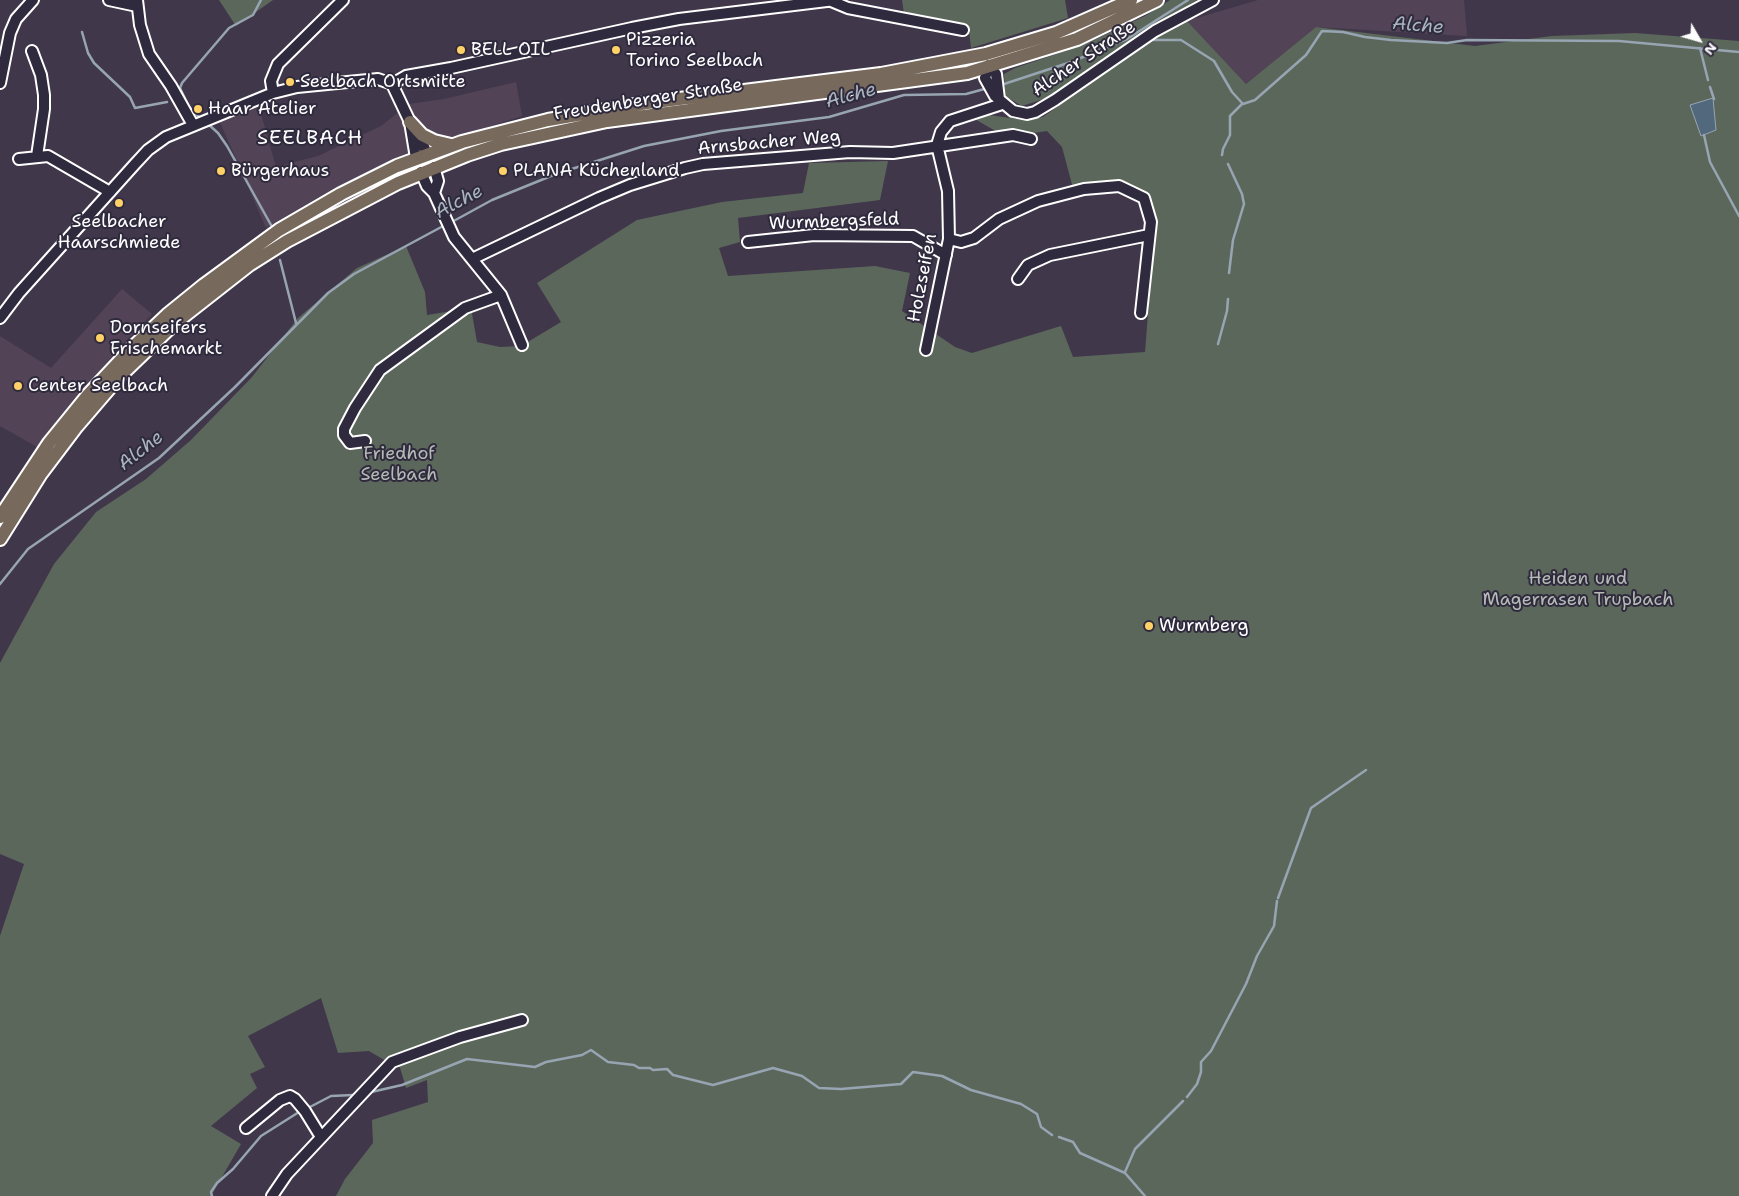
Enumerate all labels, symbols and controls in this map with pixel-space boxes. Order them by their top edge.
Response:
water label: Alche [1391,12,1445,40]
north arrow [1674,15,1724,65]
street label: Alcher Straße [1028,16,1140,102]
place label: Pizzeria Torino Seelbach [626,29,763,72]
place label: BELL OIL [471,39,550,61]
text: N [1700,39,1721,59]
marker: BELL OIL [455,44,467,56]
marker: Pizzeria Torino Seelbach [610,44,622,56]
place label: Seelbach Ortsmitte [300,71,466,93]
street label: Freudenberger Straße [552,74,744,126]
marker: Seelbach Ortsmitte [284,76,296,88]
water label: Alche [823,78,879,114]
place label: Haar Atelier [208,98,317,120]
marker: Haar Atelier [192,103,204,115]
street label: Arnsbacher Weg [697,126,841,160]
district label: SEELBACH [256,127,364,151]
place label: Bürgerhaus [231,160,329,182]
place label: PLANA Küchenland [513,160,680,182]
marker: Bürgerhaus [215,165,227,177]
marker: PLANA Küchenland [497,165,509,177]
water label: Alche [431,180,487,224]
marker: Seelbacher Haarschmiede [113,197,125,209]
street label: Wurmbergsfeld [768,209,900,235]
place label: Seelbacher Haarschmiede [58,211,180,253]
street label: Holzseifen [904,232,942,324]
place label: Dornseifers Frischemarkt [110,317,222,359]
marker: Dornseifers Frischemarkt [94,332,106,344]
place label: Center Seelbach [28,375,168,397]
marker: Center Seelbach [12,380,24,392]
water label: Alche [114,426,168,476]
park label: Friedhof Seelbach [361,443,437,486]
park label: Heiden und Magerrasen Trupbach [1483,568,1673,610]
place label: Wurmberg [1159,615,1249,637]
marker: Wurmberg [1143,620,1155,632]

